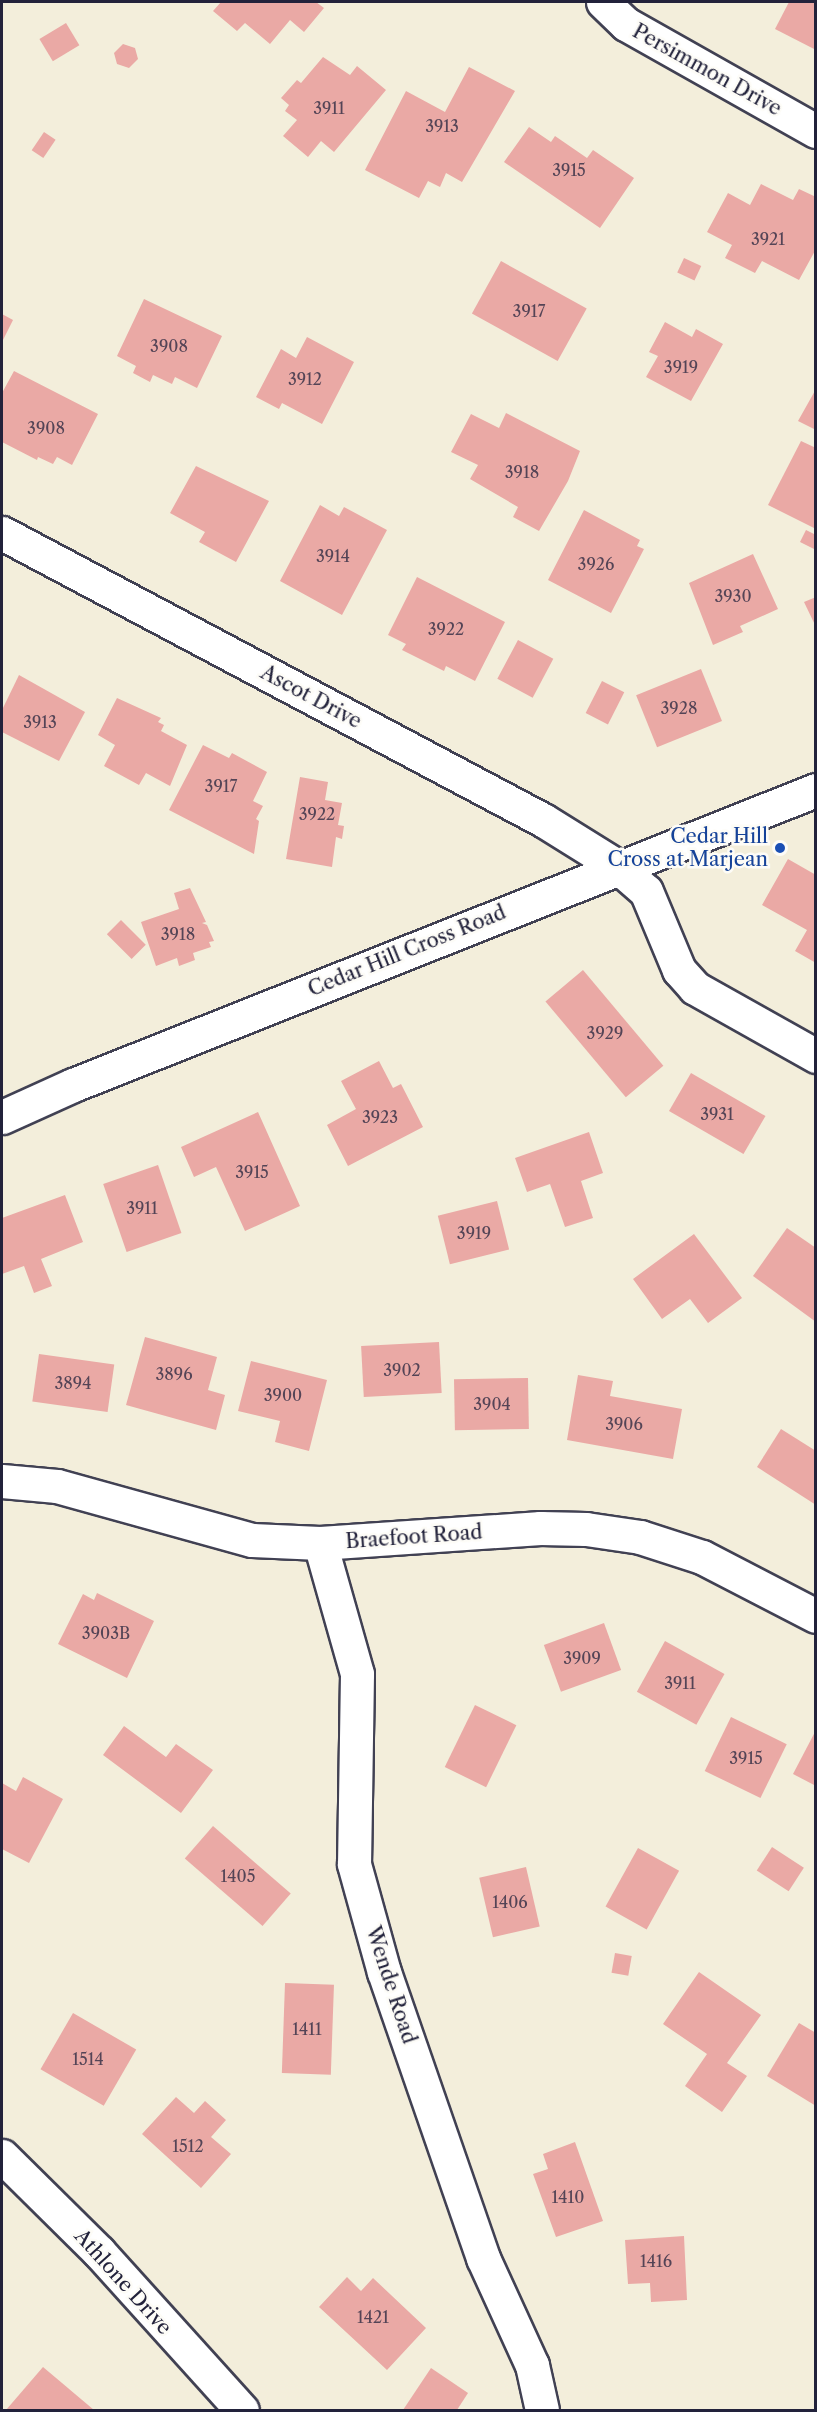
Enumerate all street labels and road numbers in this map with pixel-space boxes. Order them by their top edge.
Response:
street label: Persimmon Drive [628,19,786,121]
street label: Ascot Drive [257,660,365,734]
street label: Cedar Hill Cross Road [304,900,510,1002]
street label: Braefoot Road [345,1520,483,1554]
street label: Wende Road [361,1923,421,2047]
street label: Athlone Drive [69,2224,177,2340]

